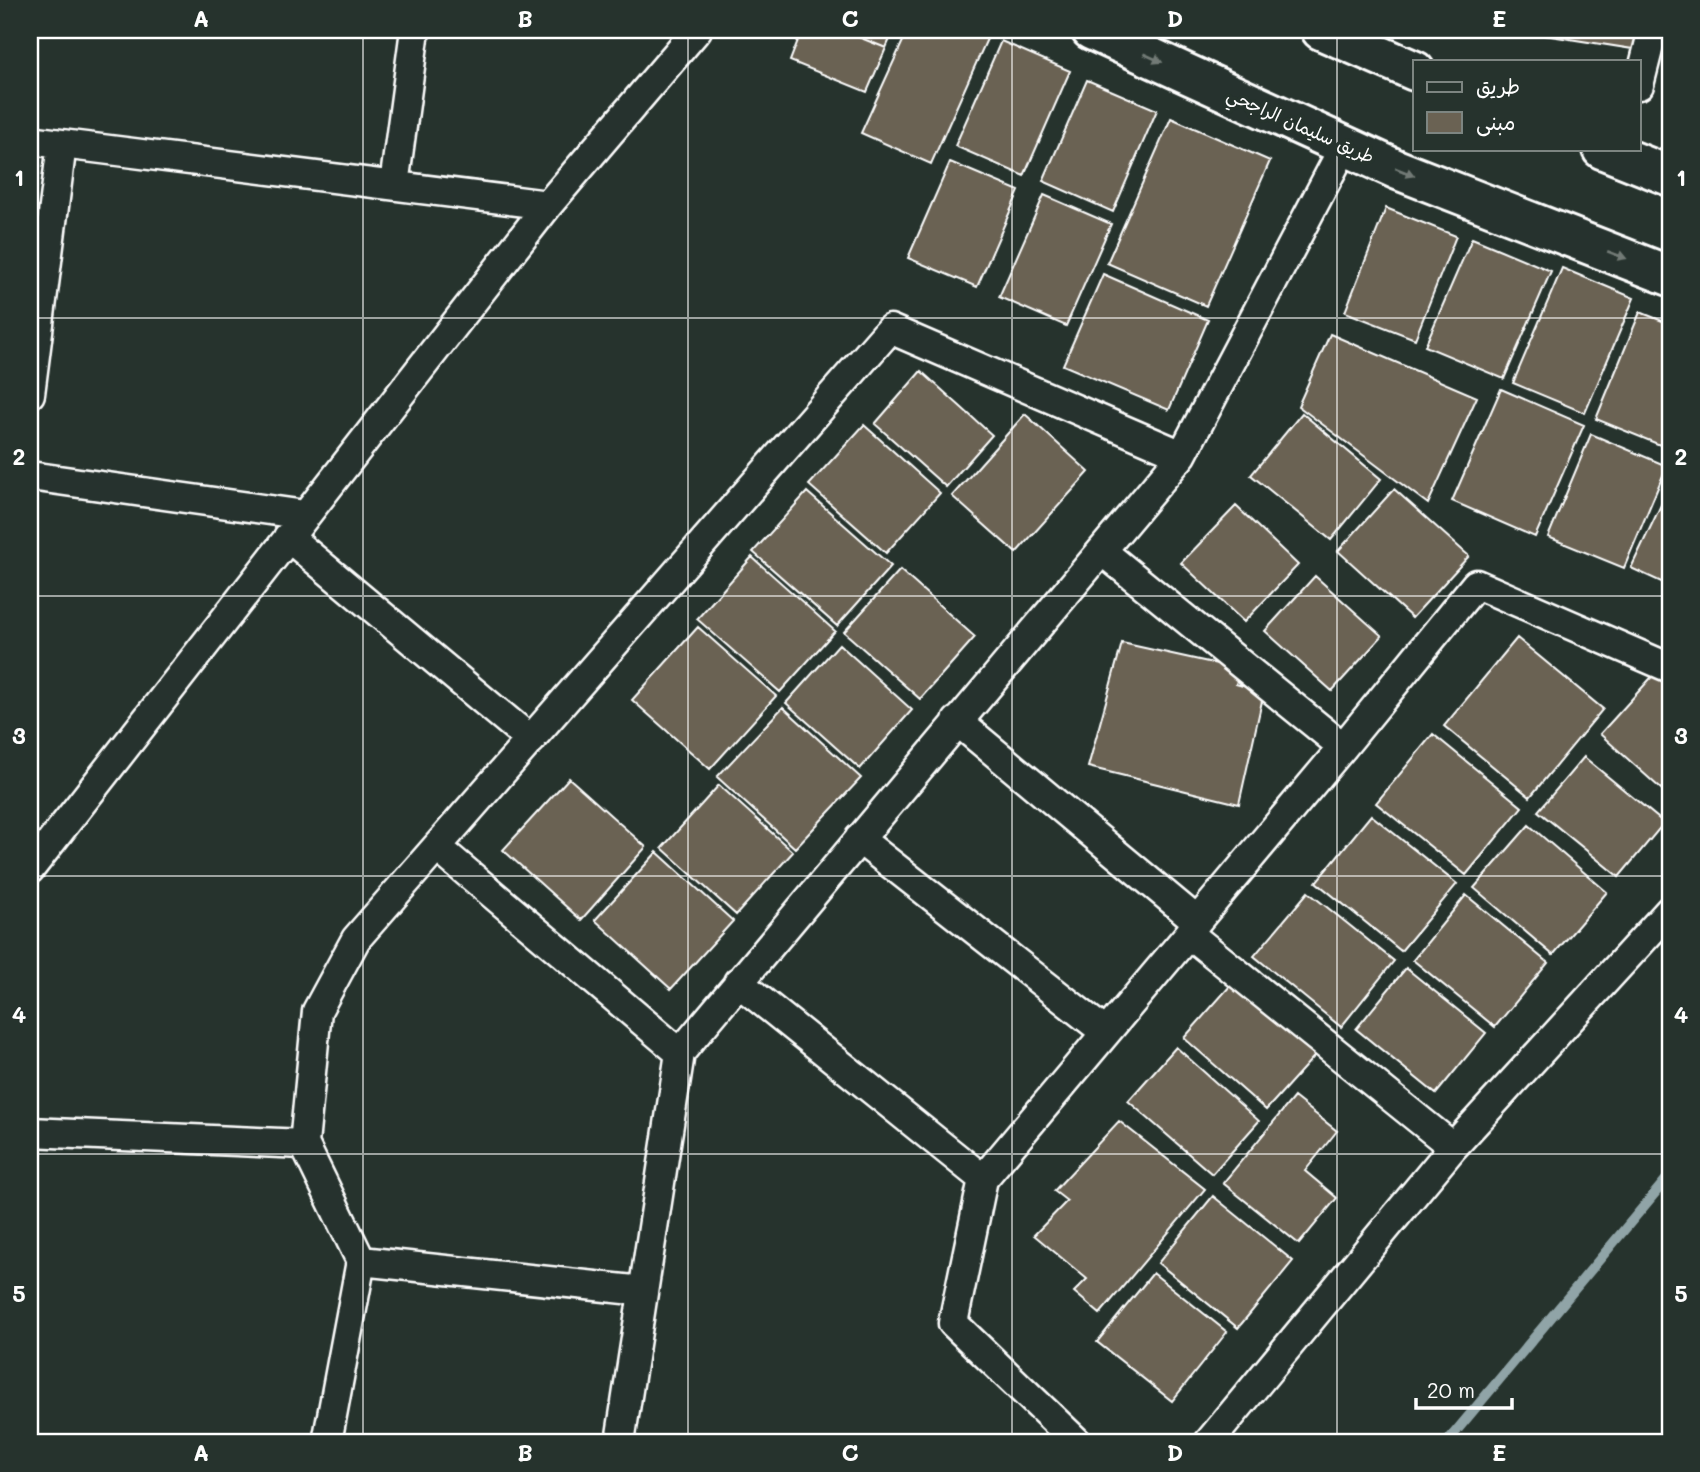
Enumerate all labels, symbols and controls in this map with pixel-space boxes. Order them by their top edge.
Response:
text: A [193,3,209,33]
text: B [517,3,533,33]
text: C [841,3,859,33]
text: D [1167,3,1183,33]
text: E [1492,3,1506,33]
one-way arrow [1143,52,1163,64]
legend [1413,60,1640,150]
text: طريق [1476,72,1520,99]
street label: طريق سليمان الراجحي [1222,82,1378,173]
text: مبنى [1476,108,1515,137]
text: 1 [14,162,24,192]
text: 1 [1676,162,1686,192]
one-way arrow [1394,167,1415,178]
one-way arrow [1606,250,1627,261]
text: 2 [13,441,25,471]
text: 2 [1675,441,1687,471]
text: 3 [12,720,26,750]
text: 3 [1674,720,1688,750]
text: 4 [12,999,26,1029]
text: 4 [1674,999,1688,1029]
text: 5 [12,1278,26,1308]
text: 5 [1674,1278,1688,1308]
scale bar [1416,1367,1513,1411]
text: 20 m [1427,1376,1475,1403]
text: A [193,1437,209,1467]
text: B [517,1437,533,1467]
text: C [841,1437,859,1467]
text: D [1167,1437,1183,1467]
text: E [1492,1437,1506,1467]

